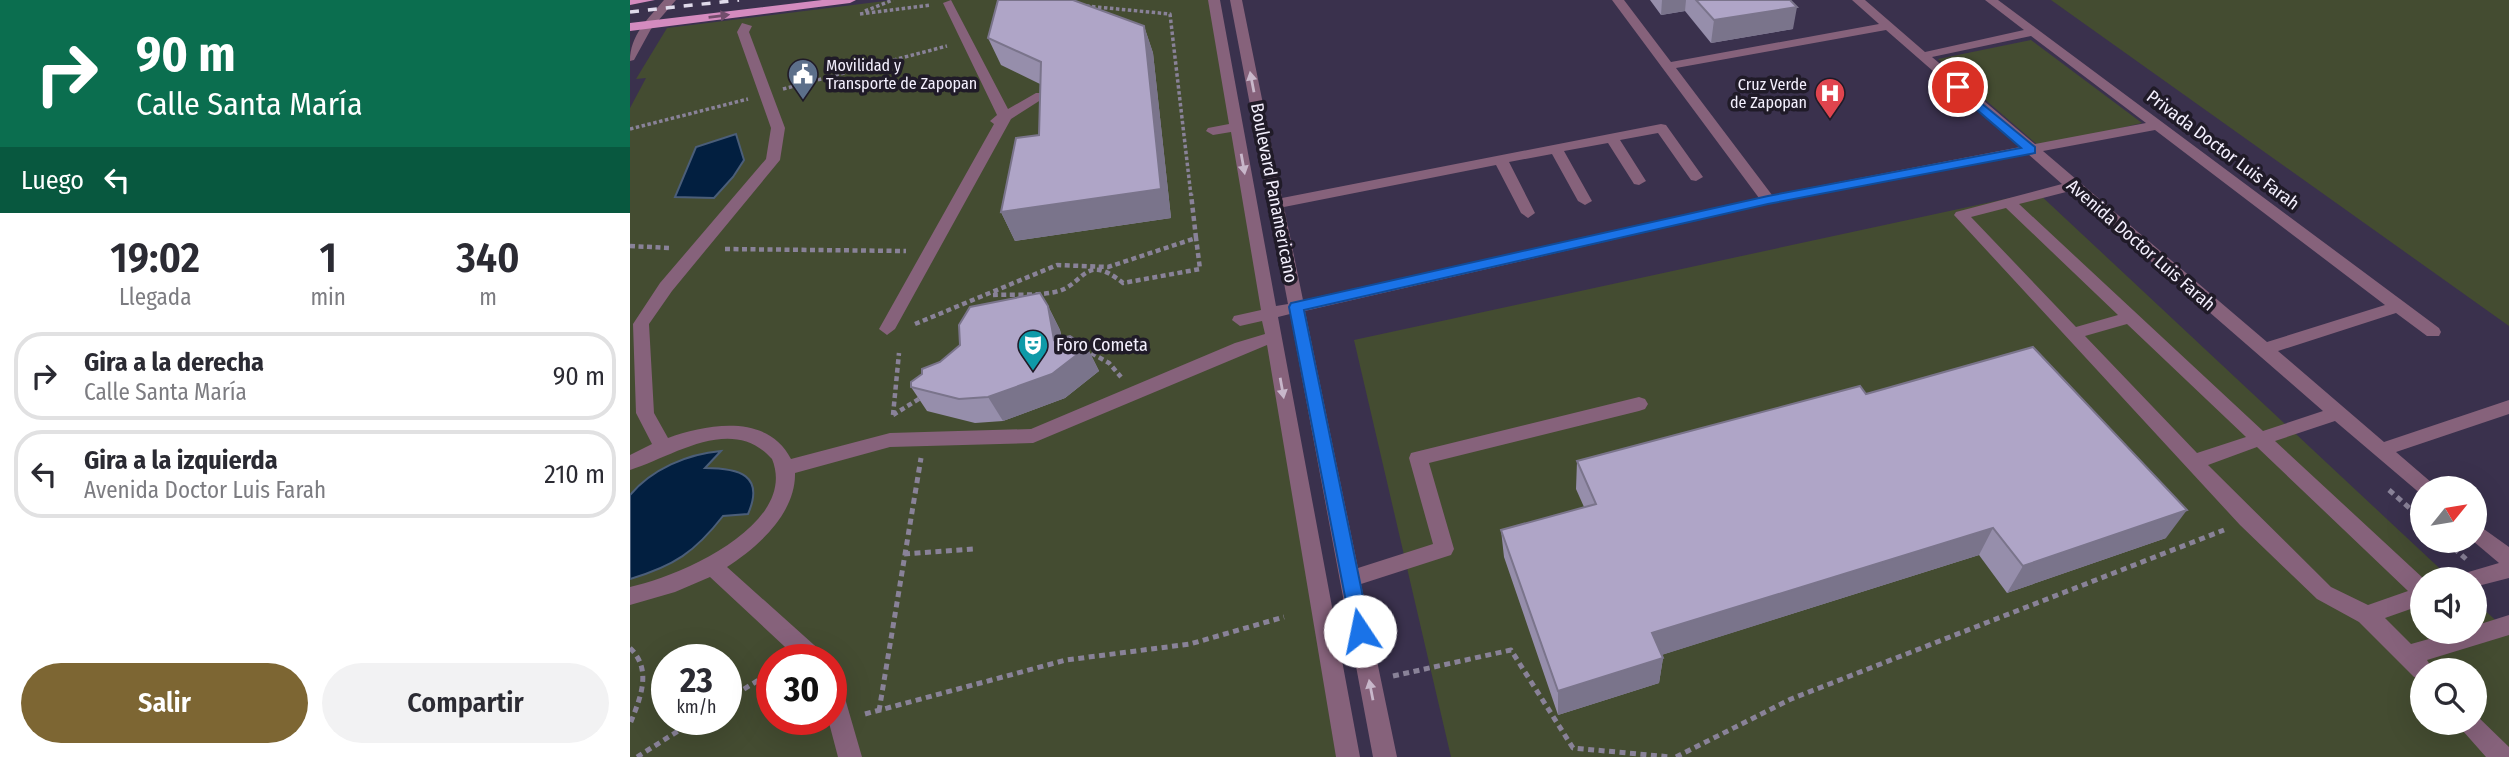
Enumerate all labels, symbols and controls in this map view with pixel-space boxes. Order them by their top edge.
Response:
one-way arrow [708,11,730,22]
text: 90 m [136,25,236,84]
icon: right [21,28,112,119]
place label: Movilidad y Transporte de Zapopan [826,56,977,93]
public building icon: Movilidad y Transporte de Zapopan [786,57,820,101]
pin [1928,57,1988,117]
icon: arrive [1939,68,1977,106]
one-way arrow [1246,71,1257,93]
place label: Cruz Verde de Zapopan [1730,75,1807,112]
hospital icon: Cruz Verde de Zapopan [1813,76,1847,120]
text: Calle Santa María [136,85,363,123]
street label: Privada Doctor Luis Farah [2142,85,2304,215]
street label: Boulevard Panamericano [1246,101,1302,285]
one-way arrow [1238,153,1249,175]
icon: left [98,161,136,199]
text: Luego [21,165,84,196]
street label: Avenida Doctor Luis Farah [2062,175,2220,315]
text: 19:02 [110,233,200,283]
text: 1 [319,233,337,283]
text: 340 [456,233,520,283]
text: Llegada [119,283,191,311]
text: min [310,283,346,311]
text: m [479,283,497,311]
theatre icon: Foro Cometa [1016,328,1050,372]
place label: Foro Cometa [1056,334,1148,356]
text: Gira a la derecha [84,347,264,378]
icon: right [25,357,63,395]
text: 90 m [553,361,605,392]
one-way arrow [1277,377,1288,399]
text: Calle Santa María [84,378,247,406]
text: Gira a la izquierda [84,445,278,476]
icon: left [25,455,63,493]
text: 210 m [544,459,605,490]
text: Avenida Doctor Luis Farah [84,476,326,504]
north arrow [2410,476,2487,553]
map controls [2410,476,2487,735]
button: sound [2410,567,2487,644]
position arrow [1323,594,1397,668]
speed limit sign: 30 [756,644,847,735]
button: search [2410,658,2487,735]
text: 23 [680,659,713,701]
button: Salir [21,663,308,743]
button: Compartir [322,663,609,743]
one-way arrow [1366,679,1377,701]
text: km/h [676,696,717,718]

